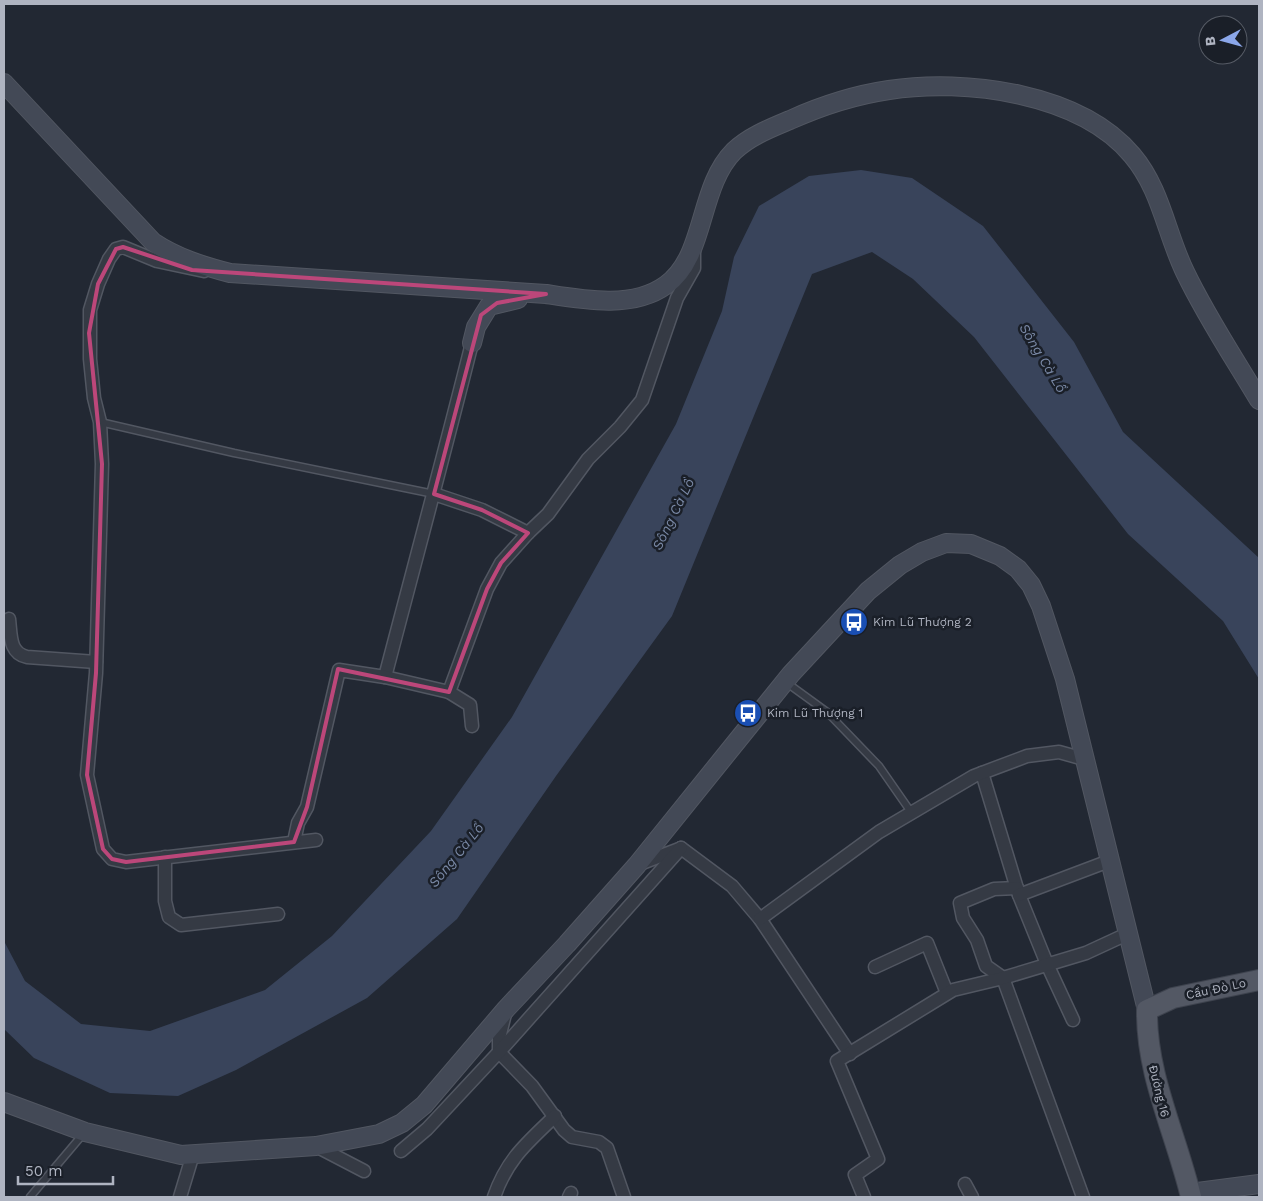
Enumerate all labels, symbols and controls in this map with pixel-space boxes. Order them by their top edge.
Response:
north arrow [1198,15,1248,65]
text: B [1202,35,1219,47]
water label: Sông Cà Lồ [1016,320,1070,396]
water label: Sông Cà Lồ [649,475,697,553]
bus stop icon: Kim Lũ Thượng 2 [839,607,869,637]
place label: Kim Lũ Thượng 2 [873,615,972,629]
bus stop icon: Kim Lũ Thượng 1 [733,698,763,728]
place label: Kim Lũ Thượng 1 [767,706,863,720]
water label: Sông Cà Lồ [425,820,487,890]
street label: Cầu Đò Lo [1185,976,1247,1002]
street label: Đường 16 [1146,1064,1172,1118]
scale bar [18,1154,112,1186]
text: 50 m [25,1162,62,1180]

